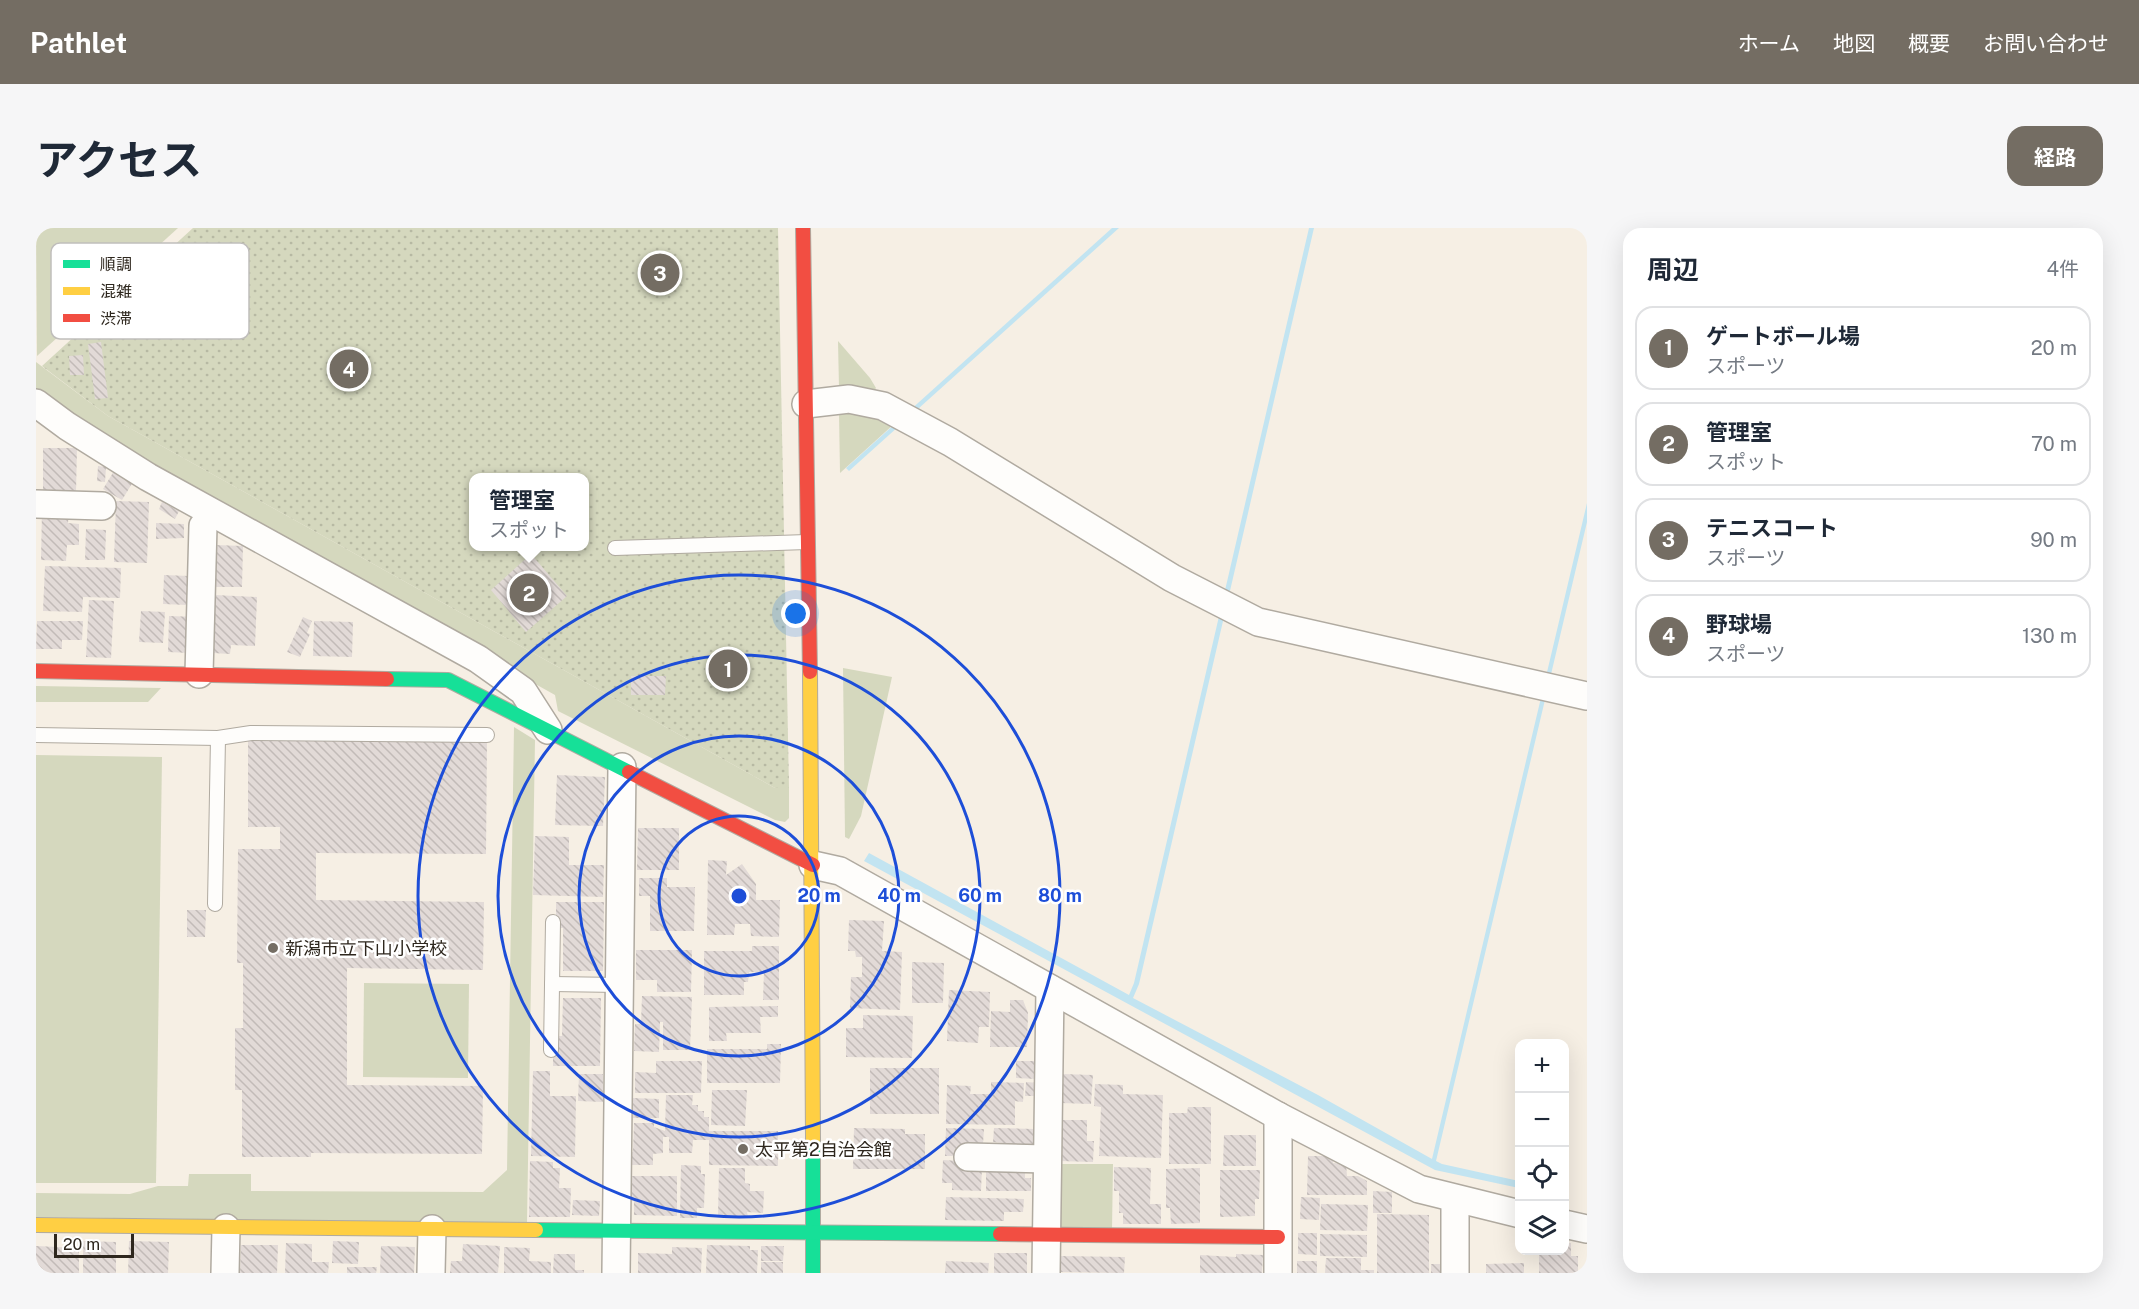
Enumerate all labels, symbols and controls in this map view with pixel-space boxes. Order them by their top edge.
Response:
text: Pathlet [30,26,127,59]
text: ホーム [1738,31,1800,56]
text: 地図 [1833,31,1875,56]
text: 概要 [1908,31,1950,56]
text: お問い合わせ [1983,31,2109,56]
button: 経路 [2007,126,2103,186]
text: アクセス [36,135,202,184]
legend [51,243,249,339]
pin: 3 [640,250,680,296]
text: 周辺 [1647,254,1699,285]
text: 順調 [100,255,132,274]
text: 4件 [2046,257,2079,281]
text: 混雑 [100,282,132,301]
text: 渋滞 [100,309,132,328]
text: ゲートボール場 [1706,323,1860,349]
text: 1 [1664,336,1673,360]
text: 20 m [2031,336,2077,360]
pin: 4 [330,346,368,392]
text: スポーツ [1706,354,1786,378]
text: 管理室 [1706,419,1772,445]
text: 2 [1662,432,1675,456]
text: 70 m [2031,432,2077,456]
text: スポット [1706,450,1786,474]
popup [469,473,589,551]
text: 管理室 [489,487,555,513]
text: テニスコート [1706,515,1838,541]
text: スポット [489,518,569,542]
text: 3 [1662,528,1675,552]
text: 90 m [2030,528,2077,552]
text: スポーツ [1706,546,1786,570]
pin: 2 [510,570,548,616]
your location [781,599,810,628]
text: 野球場 [1706,611,1772,637]
text: 4 [1662,624,1675,648]
text: 130 m [2022,624,2077,648]
text: スポーツ [1706,642,1786,666]
pin: 1 [708,646,748,692]
text: 20 m [797,885,841,906]
text: 40 m [877,885,921,906]
text: 60 m [958,885,1002,906]
text: 80 m [1038,885,1082,906]
centre of rings [729,886,749,906]
place label: 新潟市立下山小学校 [285,938,447,959]
marker: 新潟市立下山小学校 [266,941,280,955]
map controls [1515,1039,1569,1255]
button: + [1515,1039,1569,1093]
button: − [1515,1093,1569,1147]
place label: 太平第2自治会館 [755,1139,892,1160]
marker: 太平第2自治会館 [736,1142,750,1156]
button: locate [1515,1147,1569,1201]
button: layers [1515,1201,1569,1255]
scale bar [54,1231,134,1258]
text: 20 m [63,1235,100,1254]

